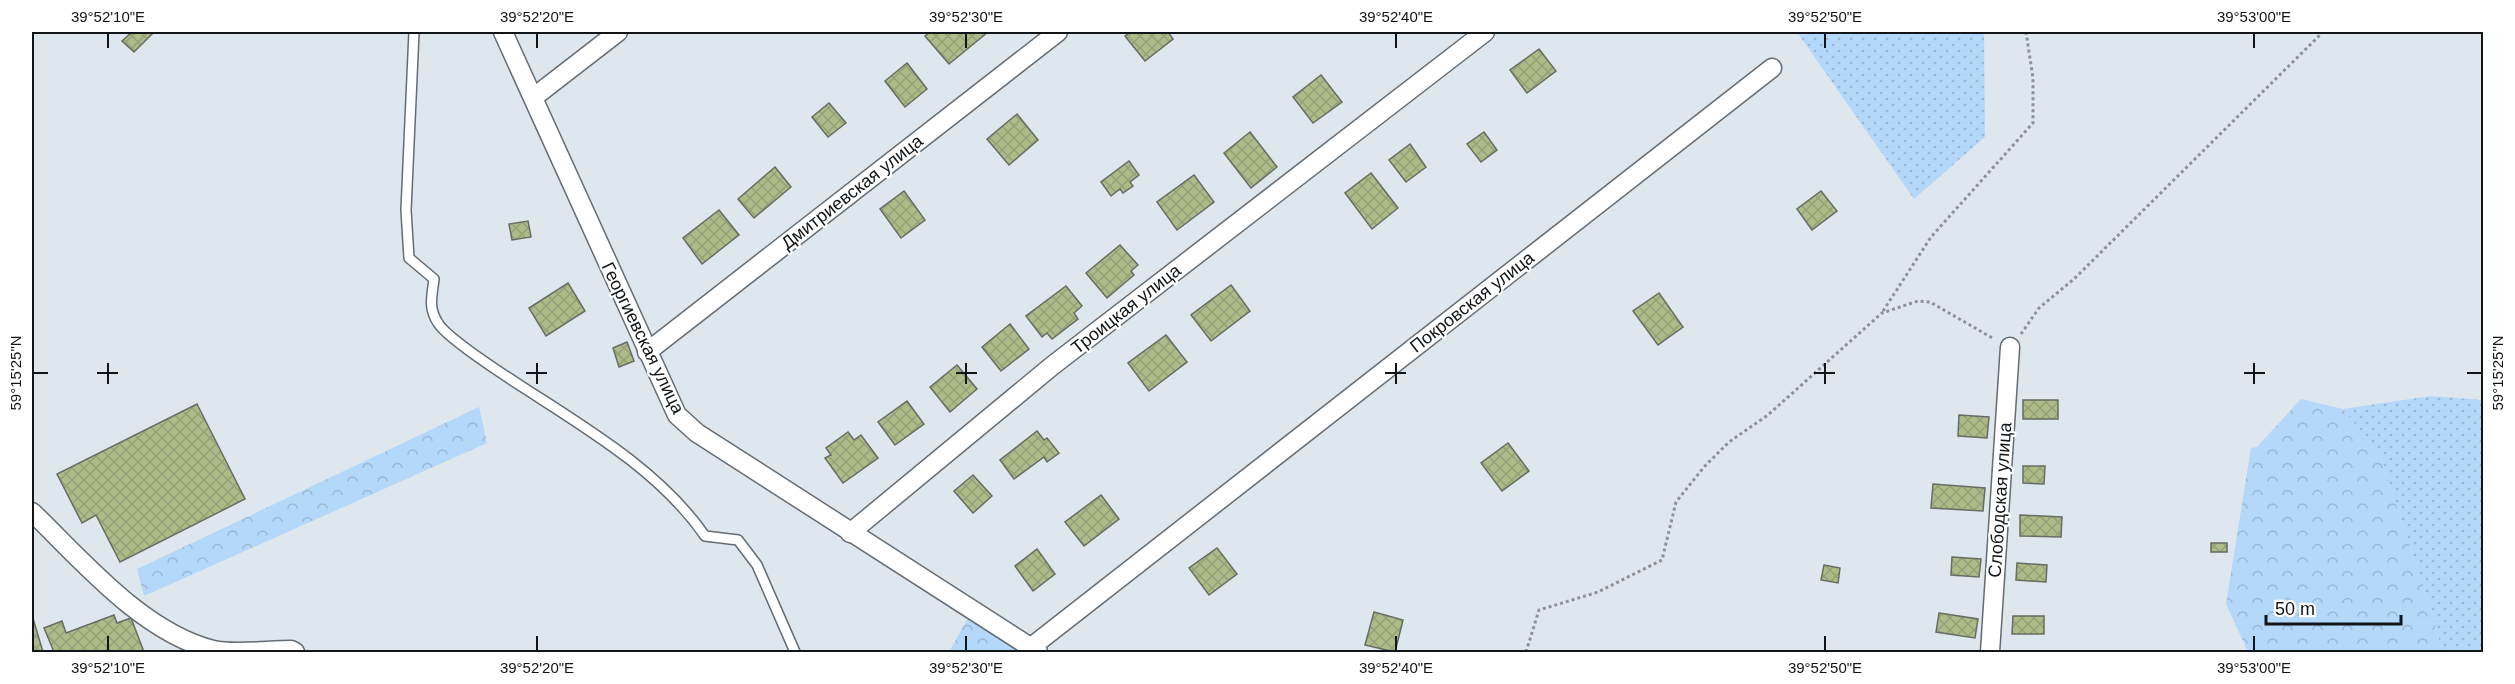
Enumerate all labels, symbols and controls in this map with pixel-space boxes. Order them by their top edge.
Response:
text: 39°52'10"E [71,8,145,25]
text: 39°52'20"E [500,8,574,25]
text: 39°52'30"E [929,8,1003,25]
text: 39°52'40"E [1359,8,1433,25]
text: 39°52'50"E [1788,8,1862,25]
text: 39°53'00"E [2217,8,2291,25]
street label: Дмитриевская улица [777,130,927,253]
street label: Покровская улица [1406,247,1539,357]
street label: Георгиевская улица [598,259,689,418]
street label: Троицкая улица [1067,260,1185,358]
text: 59°15'25"N [7,335,24,411]
text: 59°15'25"N [2489,335,2506,411]
street label: Слободская улица [1985,421,2015,578]
scale bar [2266,588,2401,626]
text: 50 m [2275,599,2315,619]
text: 39°52'10"E [71,659,145,676]
text: 39°52'20"E [500,659,574,676]
text: 39°52'30"E [929,659,1003,676]
text: 39°52'40"E [1359,659,1433,676]
text: 39°52'50"E [1788,659,1862,676]
text: 39°53'00"E [2217,659,2291,676]

